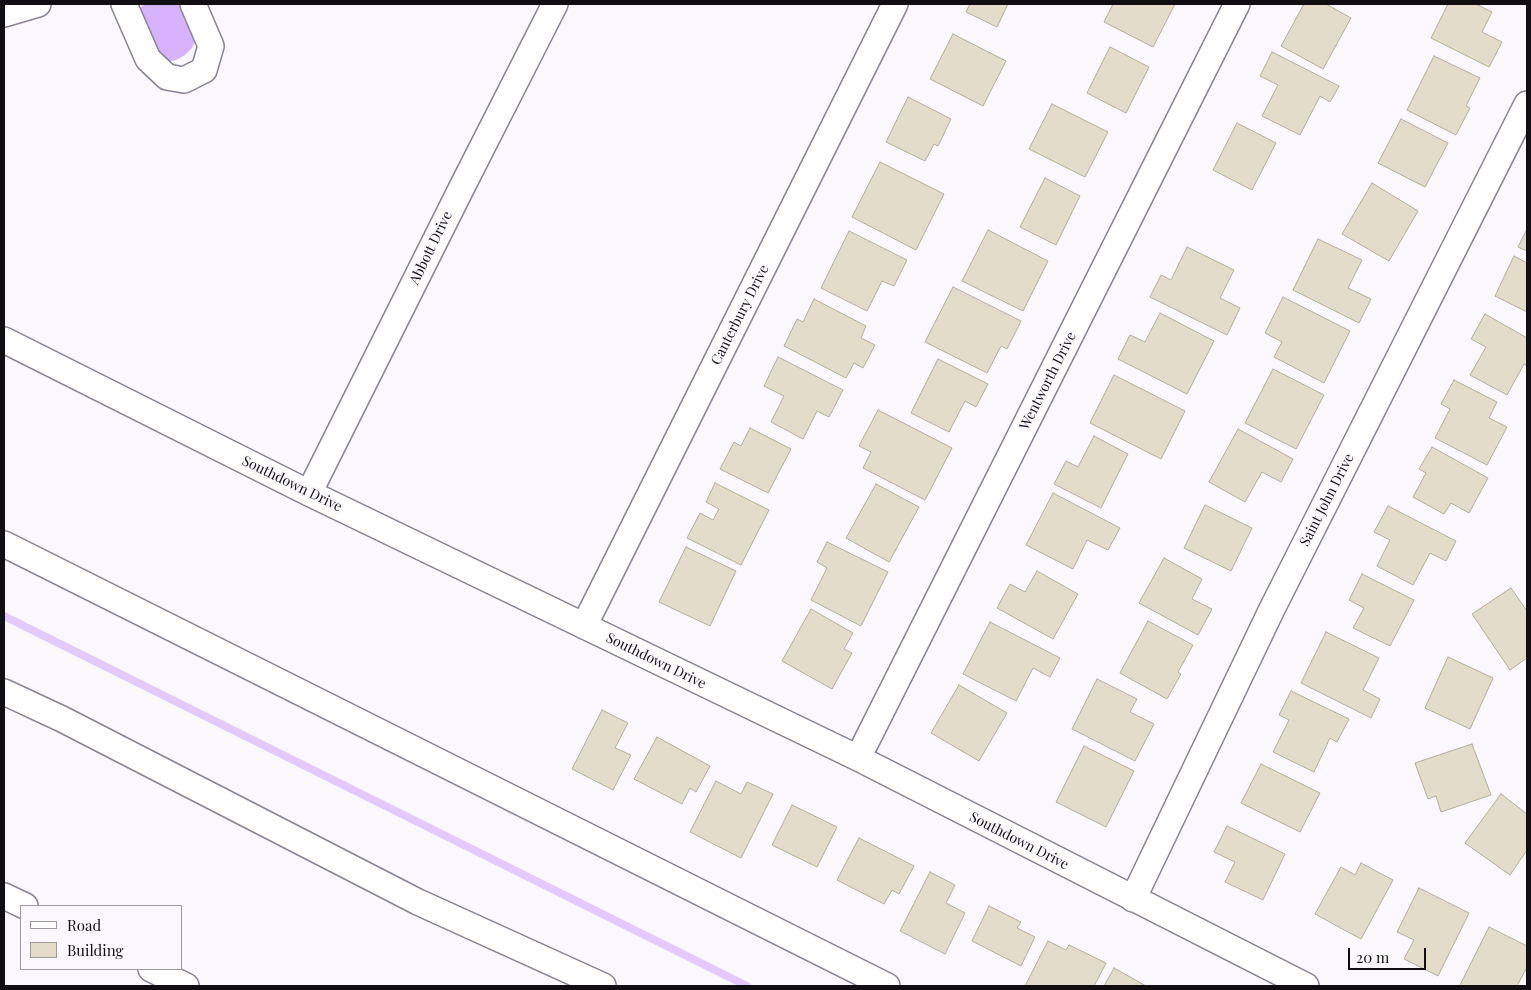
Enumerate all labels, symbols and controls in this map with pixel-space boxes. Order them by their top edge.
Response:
street label: Abbott Drive [406,209,456,287]
street label: Canterbury Drive [708,262,772,368]
street label: Wentworth Drive [1016,329,1080,433]
street label: Saint John Drive [1296,451,1358,549]
street label: Southdown Drive [239,453,345,515]
street label: Southdown Drive [603,630,709,692]
street label: Southdown Drive [967,809,1071,873]
legend [20,905,182,970]
text: Road [67,915,101,935]
scale bar [1351,938,1428,970]
text: Building [67,940,123,960]
text: 20 m [1356,947,1389,967]

